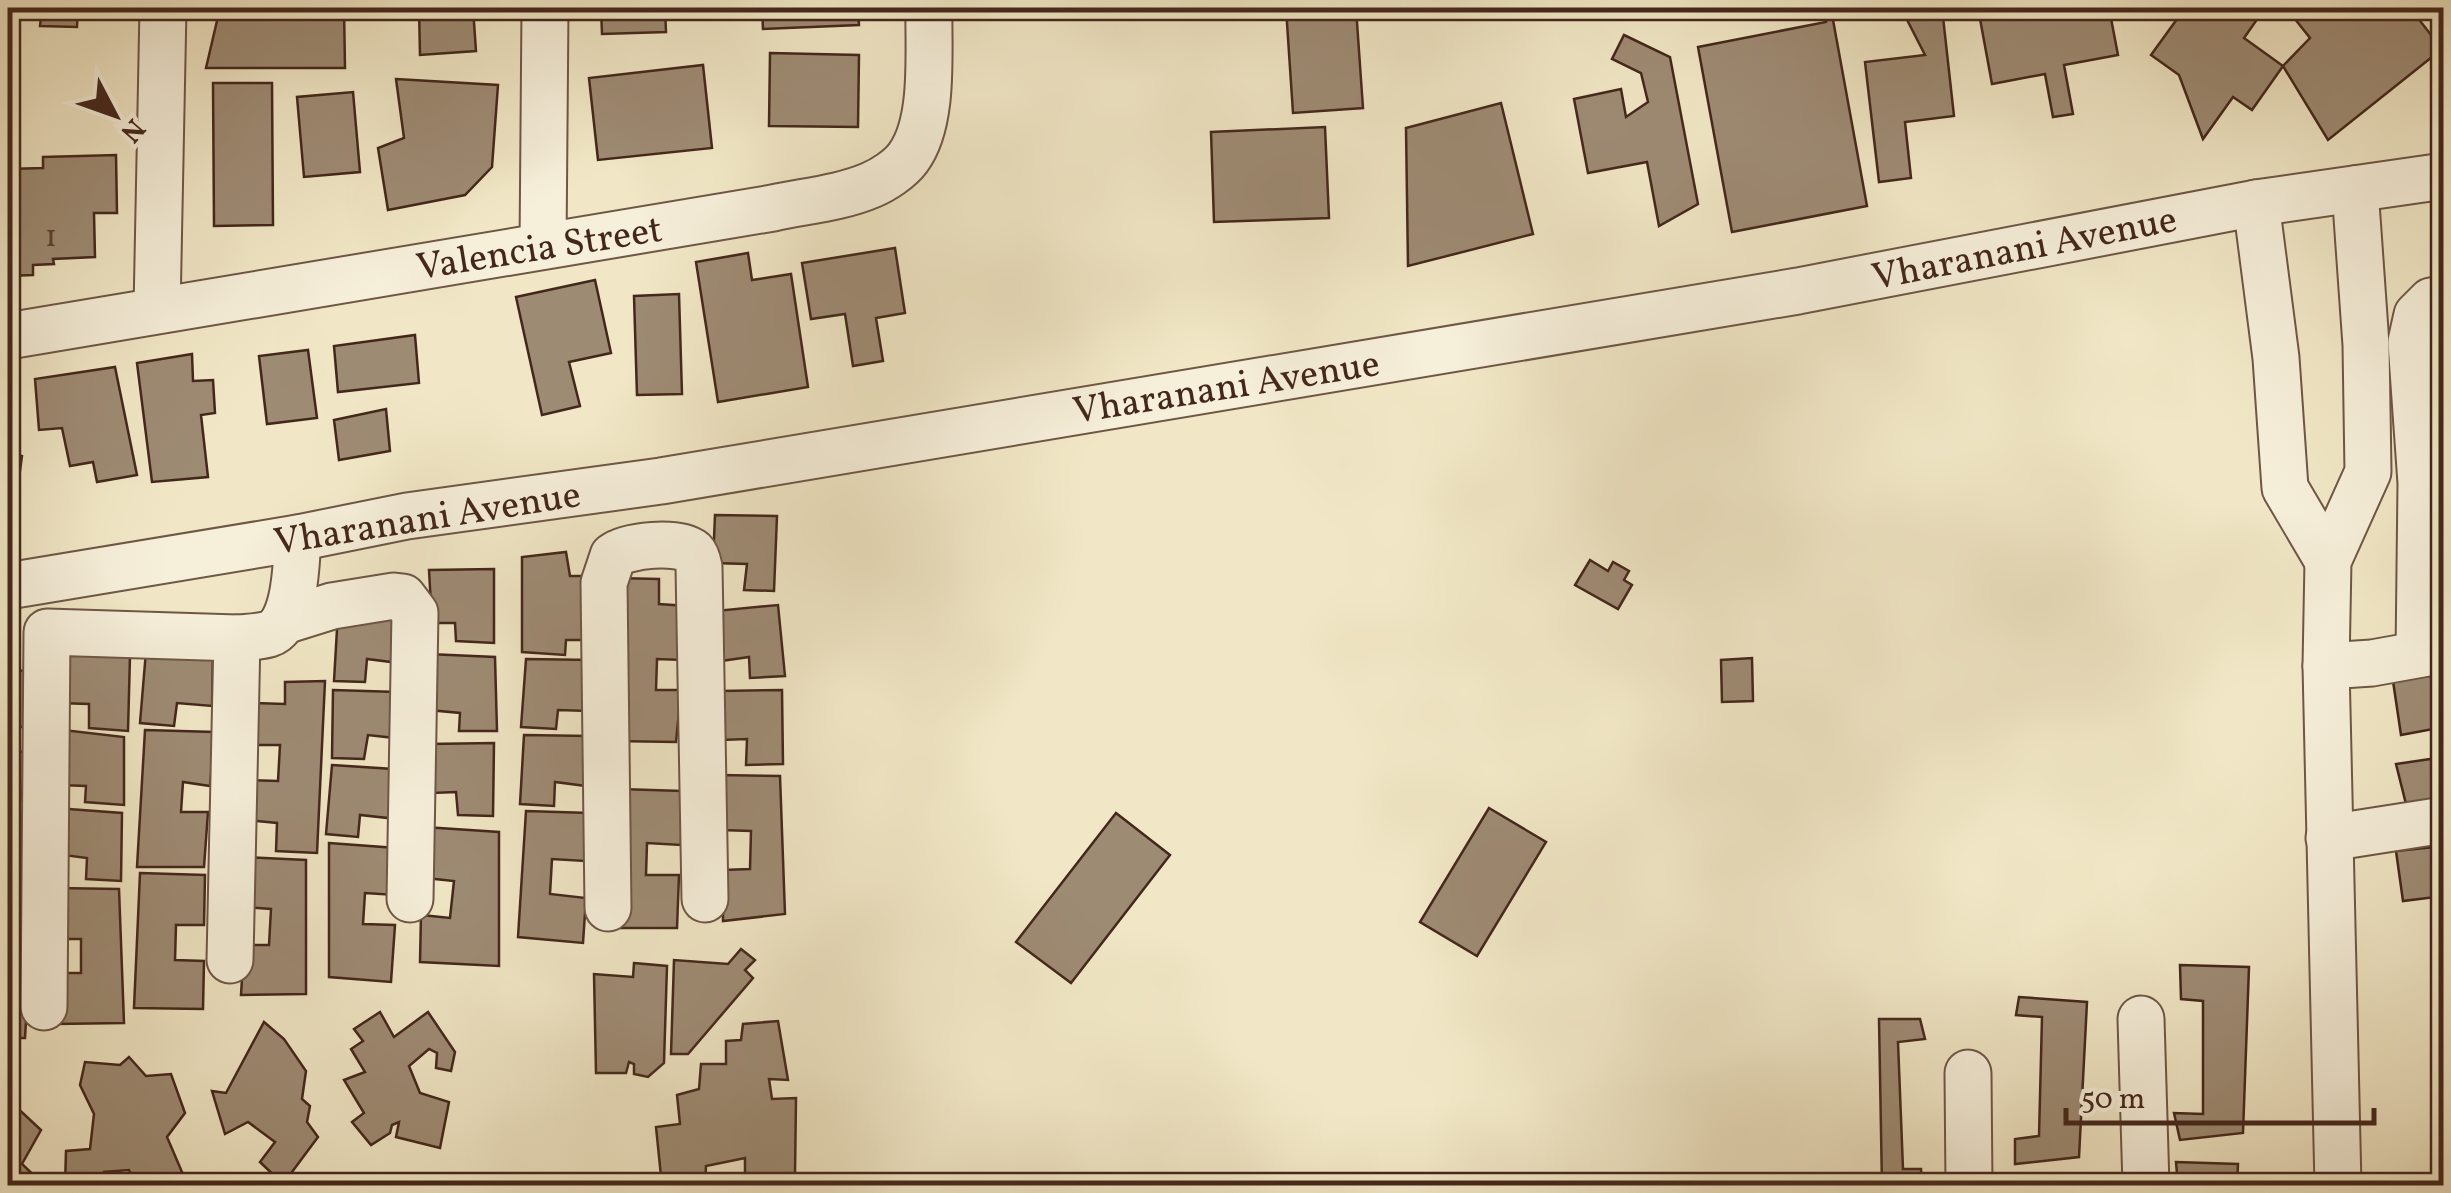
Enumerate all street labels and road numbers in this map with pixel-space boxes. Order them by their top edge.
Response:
street label: Vharanani Avenue [1868,195,2182,306]
street label: Valencia Street [413,205,666,296]
street label: Vharanani Avenue [1069,339,1384,440]
street label: Vharanani Avenue [270,470,585,571]

